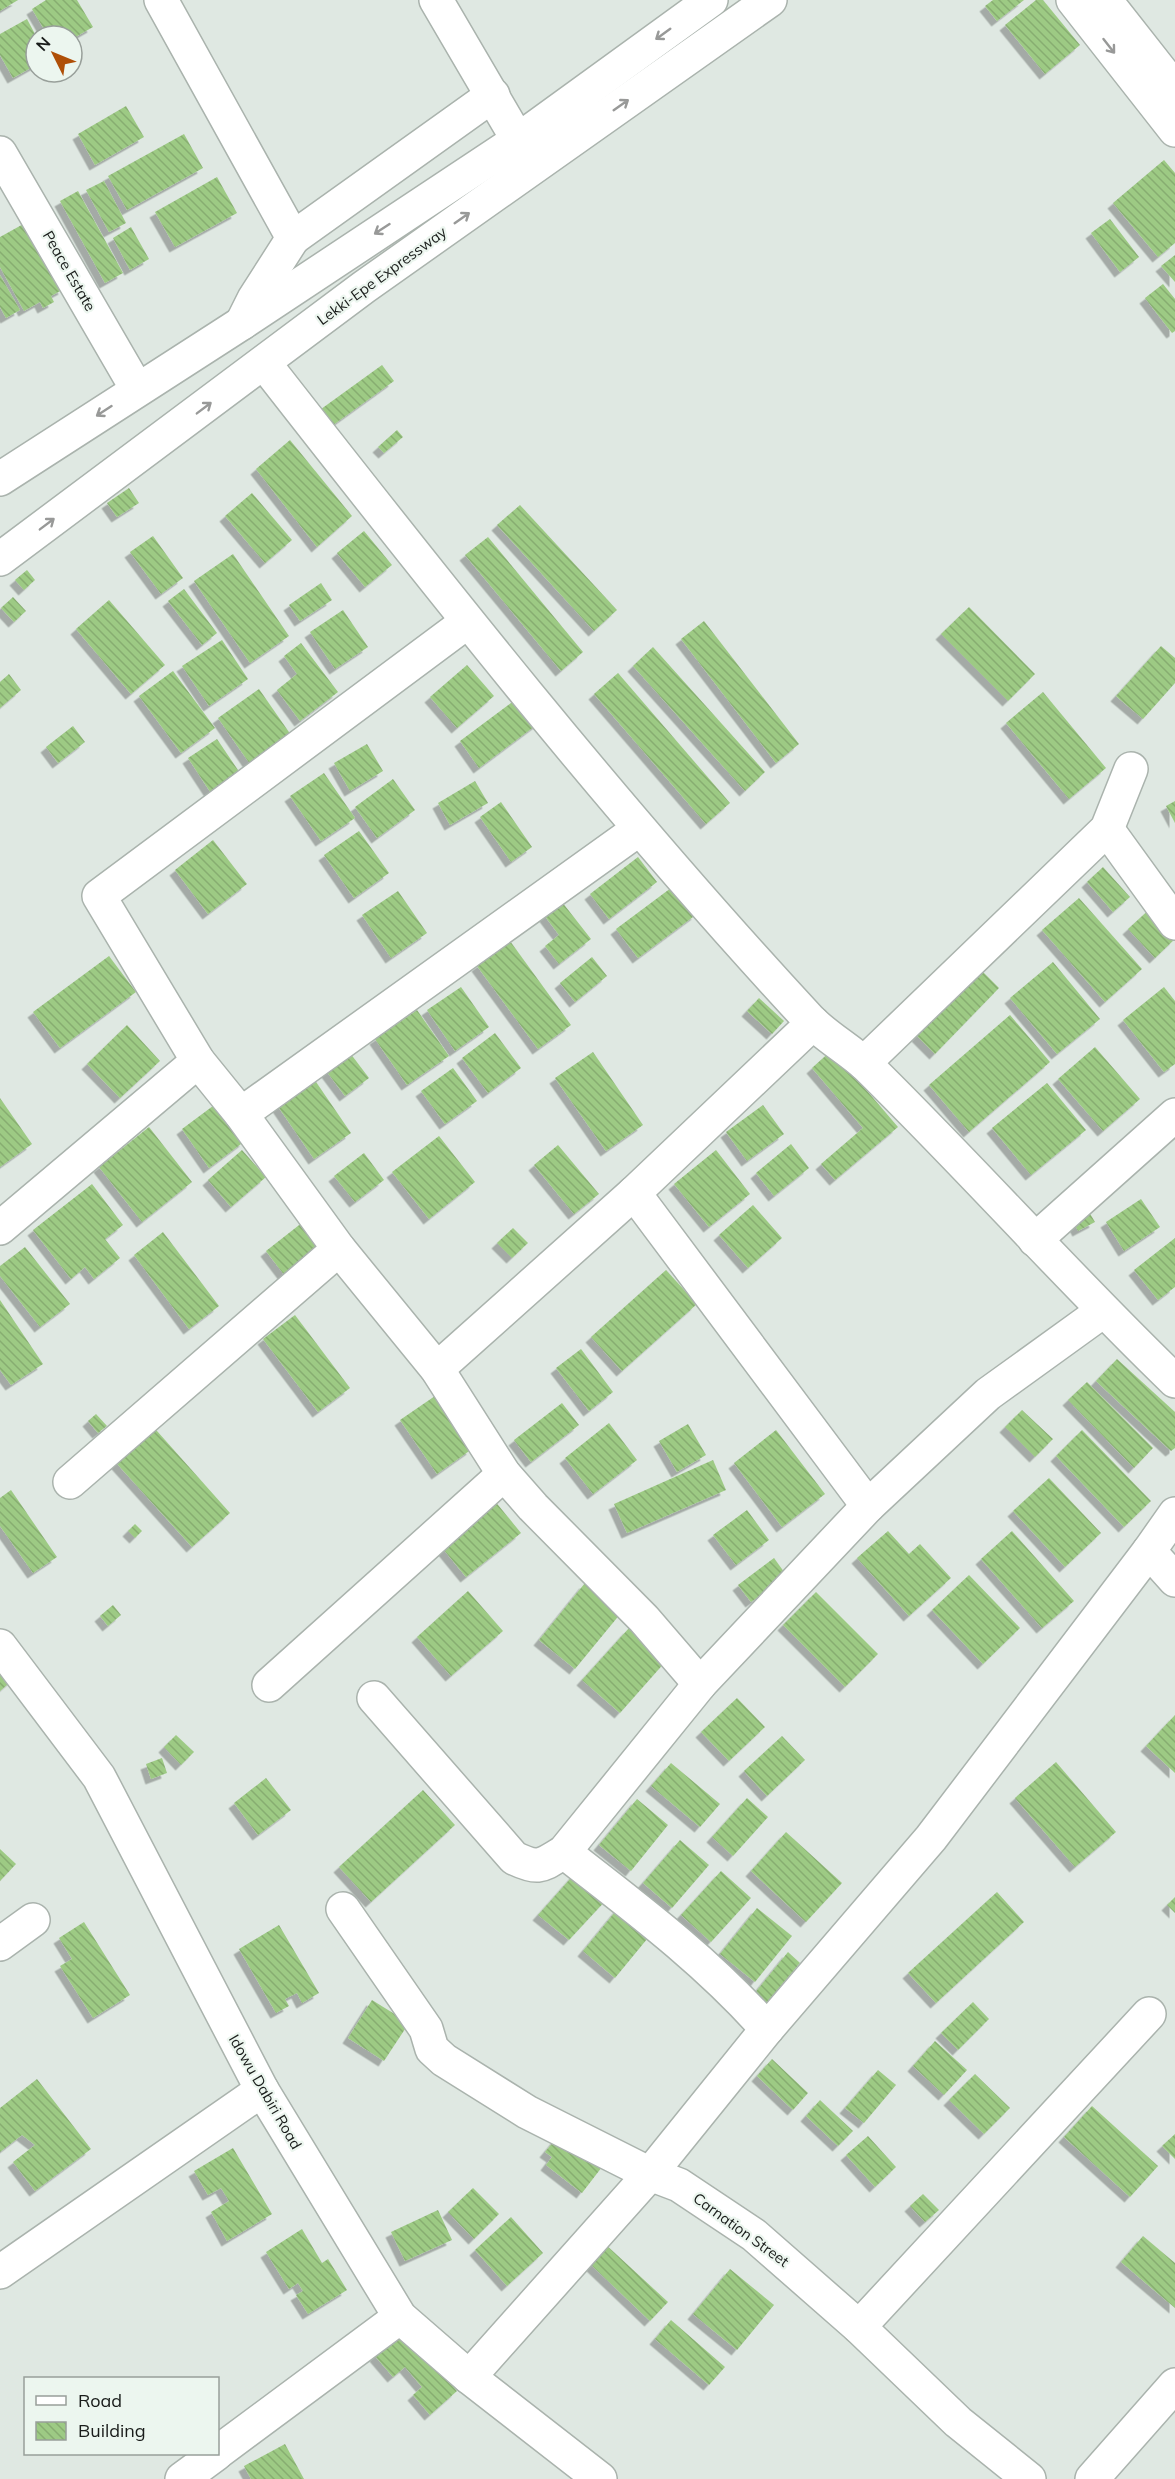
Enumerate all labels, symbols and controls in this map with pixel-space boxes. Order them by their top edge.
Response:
north arrow [24,24,84,84]
one-way arrow [656,28,672,41]
text: N [32,33,54,55]
one-way arrow [1103,38,1116,54]
one-way arrow [613,99,629,111]
one-way arrow [453,212,470,224]
street label: Lekki-Epe Expressway [313,222,450,329]
one-way arrow [374,223,391,235]
street label: Peace Estate [39,227,100,314]
one-way arrow [195,402,211,414]
one-way arrow [96,405,112,417]
one-way arrow [39,518,55,531]
street label: Idowu Dabiri Road [225,2031,306,2153]
street label: Carnation Street [690,2188,793,2271]
legend [24,2377,219,2455]
text: Road [78,2389,122,2412]
text: Building [78,2419,146,2442]

